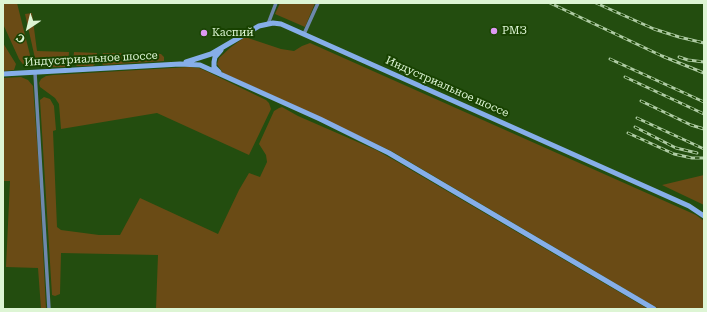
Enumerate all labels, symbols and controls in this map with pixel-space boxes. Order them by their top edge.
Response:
north arrow [8,8,48,48]
place label: РМЗ [502,24,527,38]
place label: Каспий [212,26,254,40]
marker: РМЗ [489,26,499,36]
marker: Каспий [199,28,209,38]
text: С [14,31,28,46]
street label: Индустриальное шоссе [24,49,158,69]
street label: Индустриальное шоссе [383,54,511,120]

